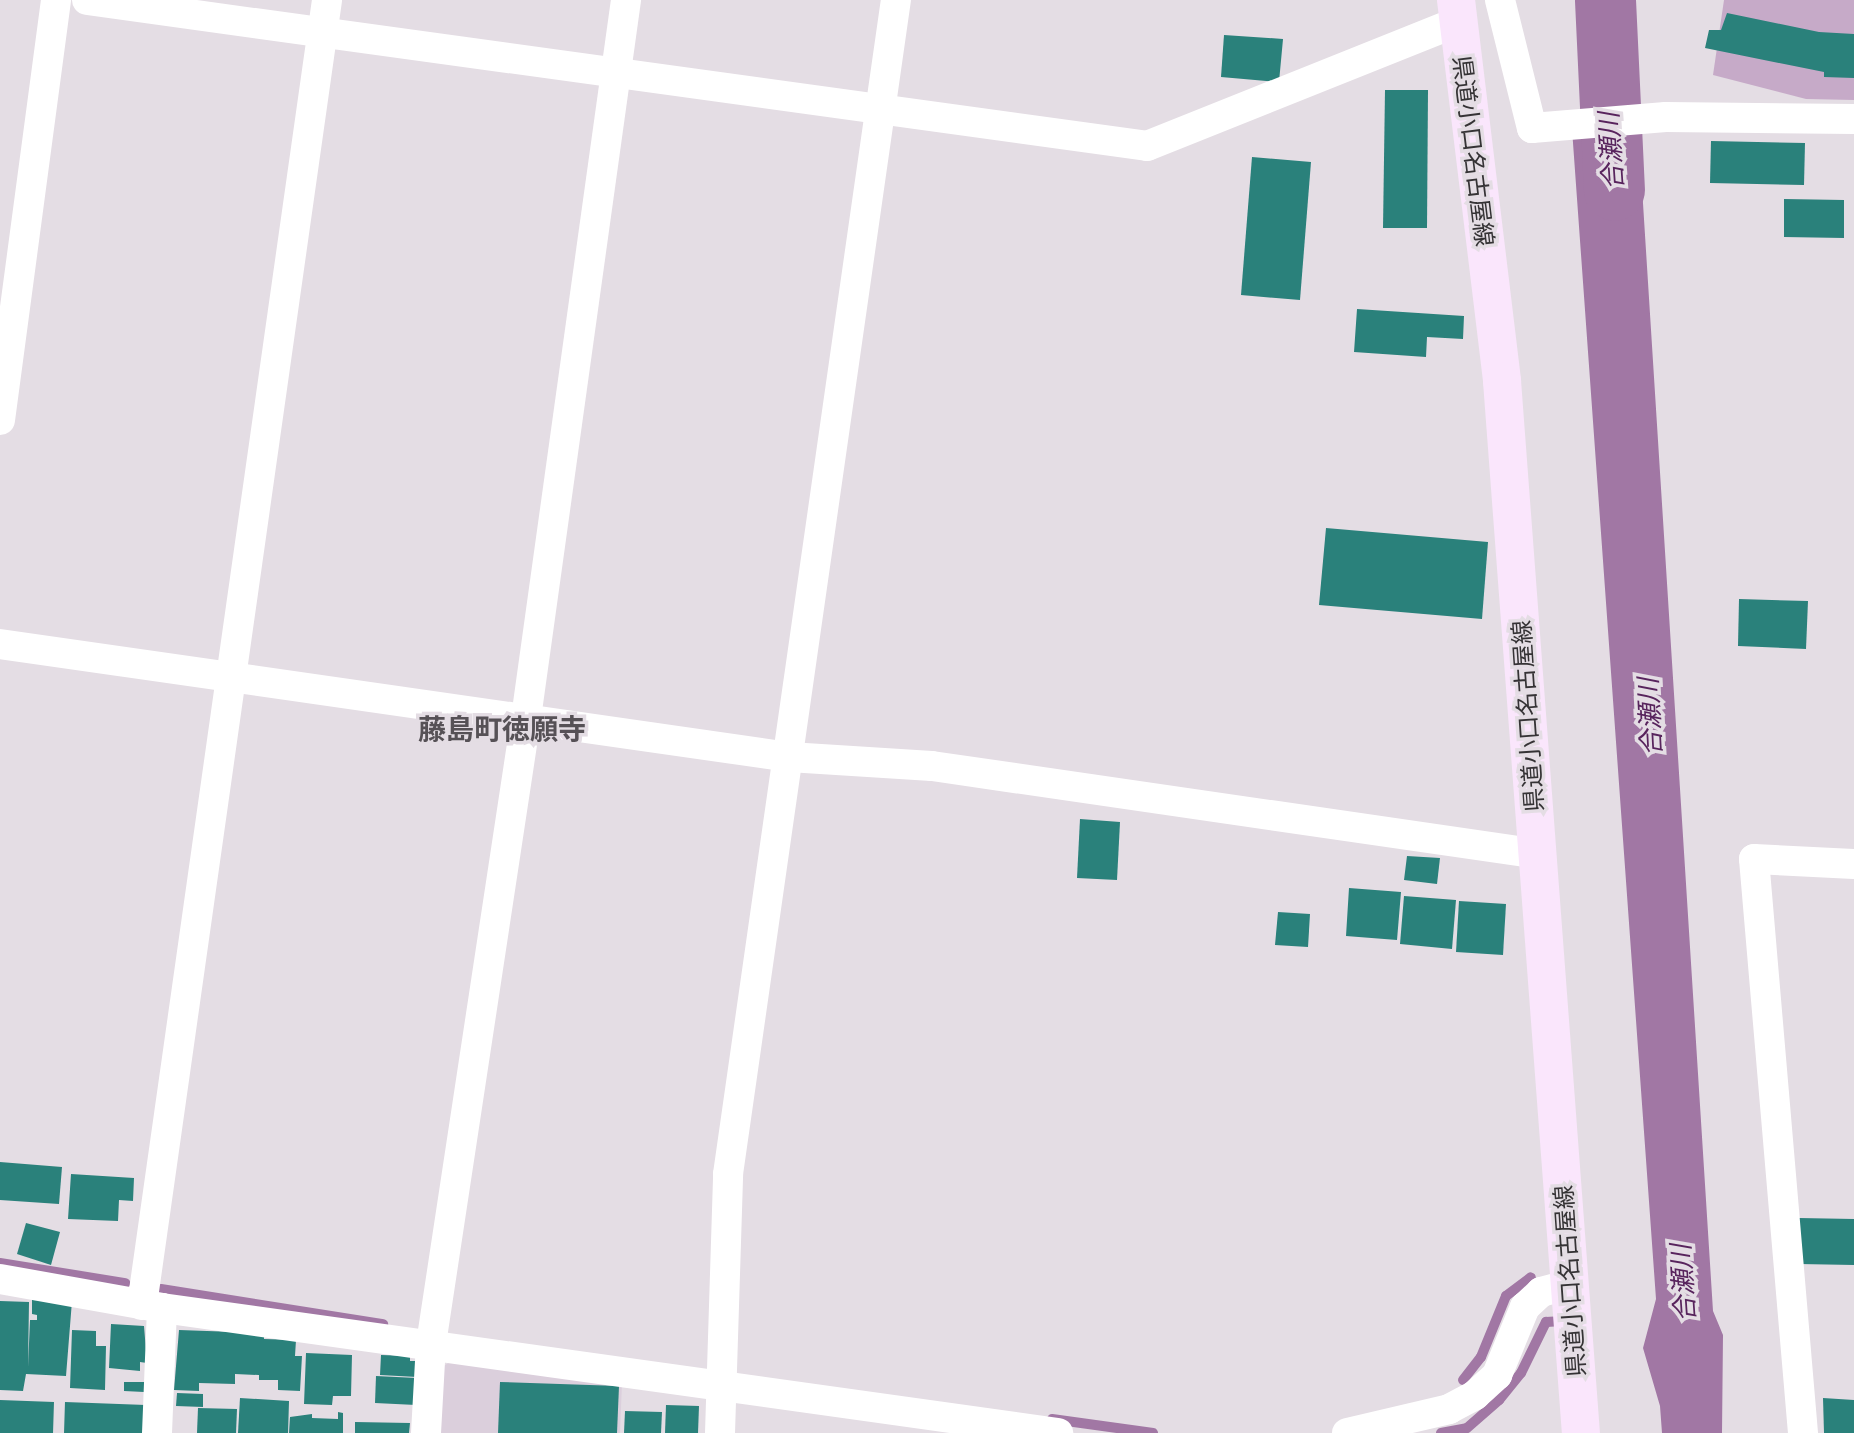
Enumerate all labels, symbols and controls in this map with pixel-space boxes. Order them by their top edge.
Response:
street label: 県道小口名古屋線 [1447,54,1499,248]
water label: 合瀬川 [1593,111,1629,191]
street label: 県道小口名古屋線 [1507,619,1549,813]
water label: 合瀬川 [1632,677,1668,757]
district label: 藤島町徳願寺 [418,712,586,746]
street label: 県道小口名古屋線 [1549,1184,1591,1378]
water label: 合瀬川 [1665,1243,1701,1323]

